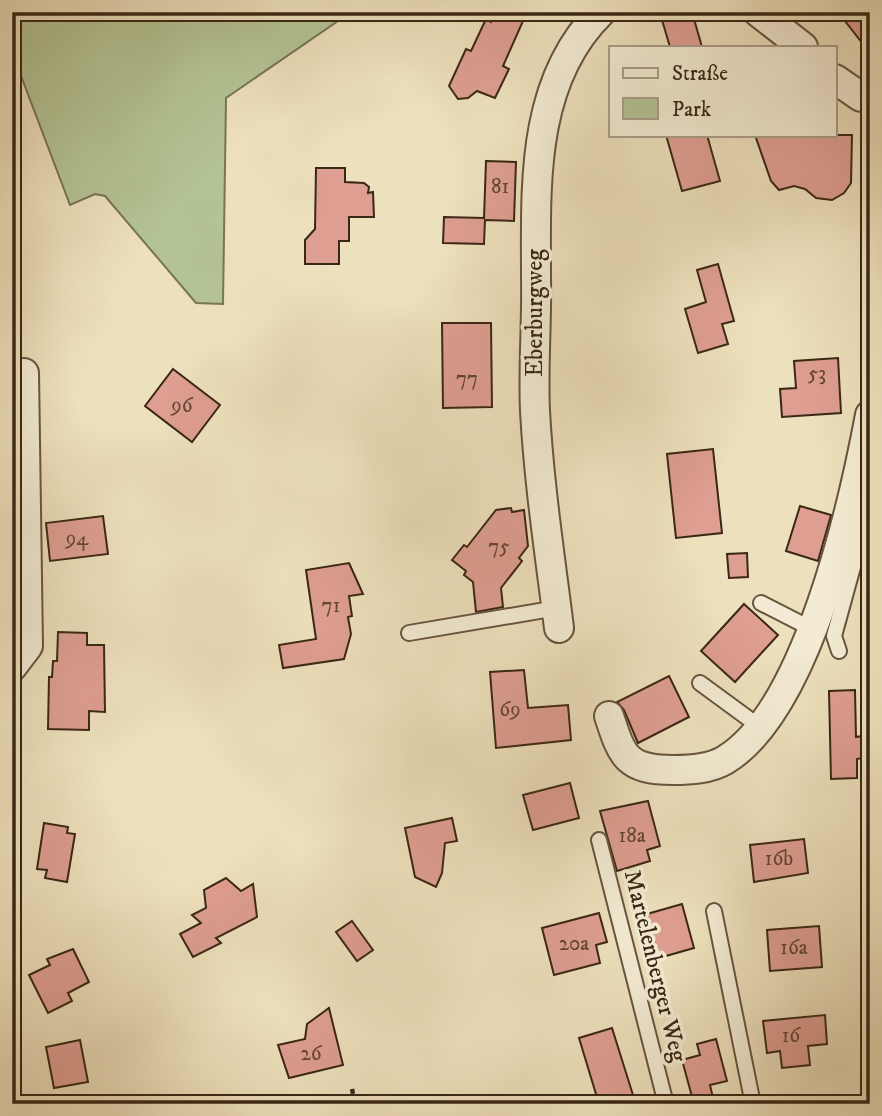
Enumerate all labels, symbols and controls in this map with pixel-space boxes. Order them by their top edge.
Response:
legend [609,46,836,136]
text: Straße [672,61,728,87]
text: Park [672,97,712,123]
house number: 81 [491,174,509,200]
street label: Eberburgweg [520,249,550,377]
house number: 53 [808,361,826,387]
house number: 77 [456,366,478,392]
house number: 96 [170,393,194,419]
house number: 94 [65,526,89,552]
house number: 75 [488,534,510,560]
house number: 71 [322,593,340,619]
house number: 69 [499,697,521,723]
house number: 18a [618,823,646,849]
house number: 16b [765,846,793,872]
street label: Martelenberger Weg [617,867,693,1065]
house number: 20a [559,931,589,957]
house number: 16a [780,935,808,961]
house number: 16 [782,1023,801,1049]
house number: 26 [300,1041,323,1067]

